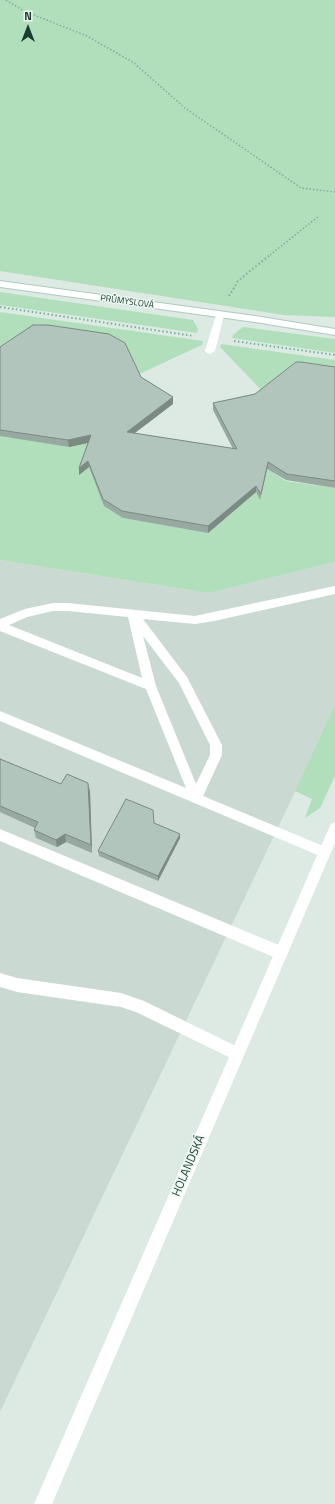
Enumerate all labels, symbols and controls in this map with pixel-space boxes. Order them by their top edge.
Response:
north arrow [8,8,48,48]
text: N [24,8,32,24]
street label: PRŮMYSLOVÁ [99,293,155,311]
street label: HOLANDSKÁ [170,1133,208,1199]

